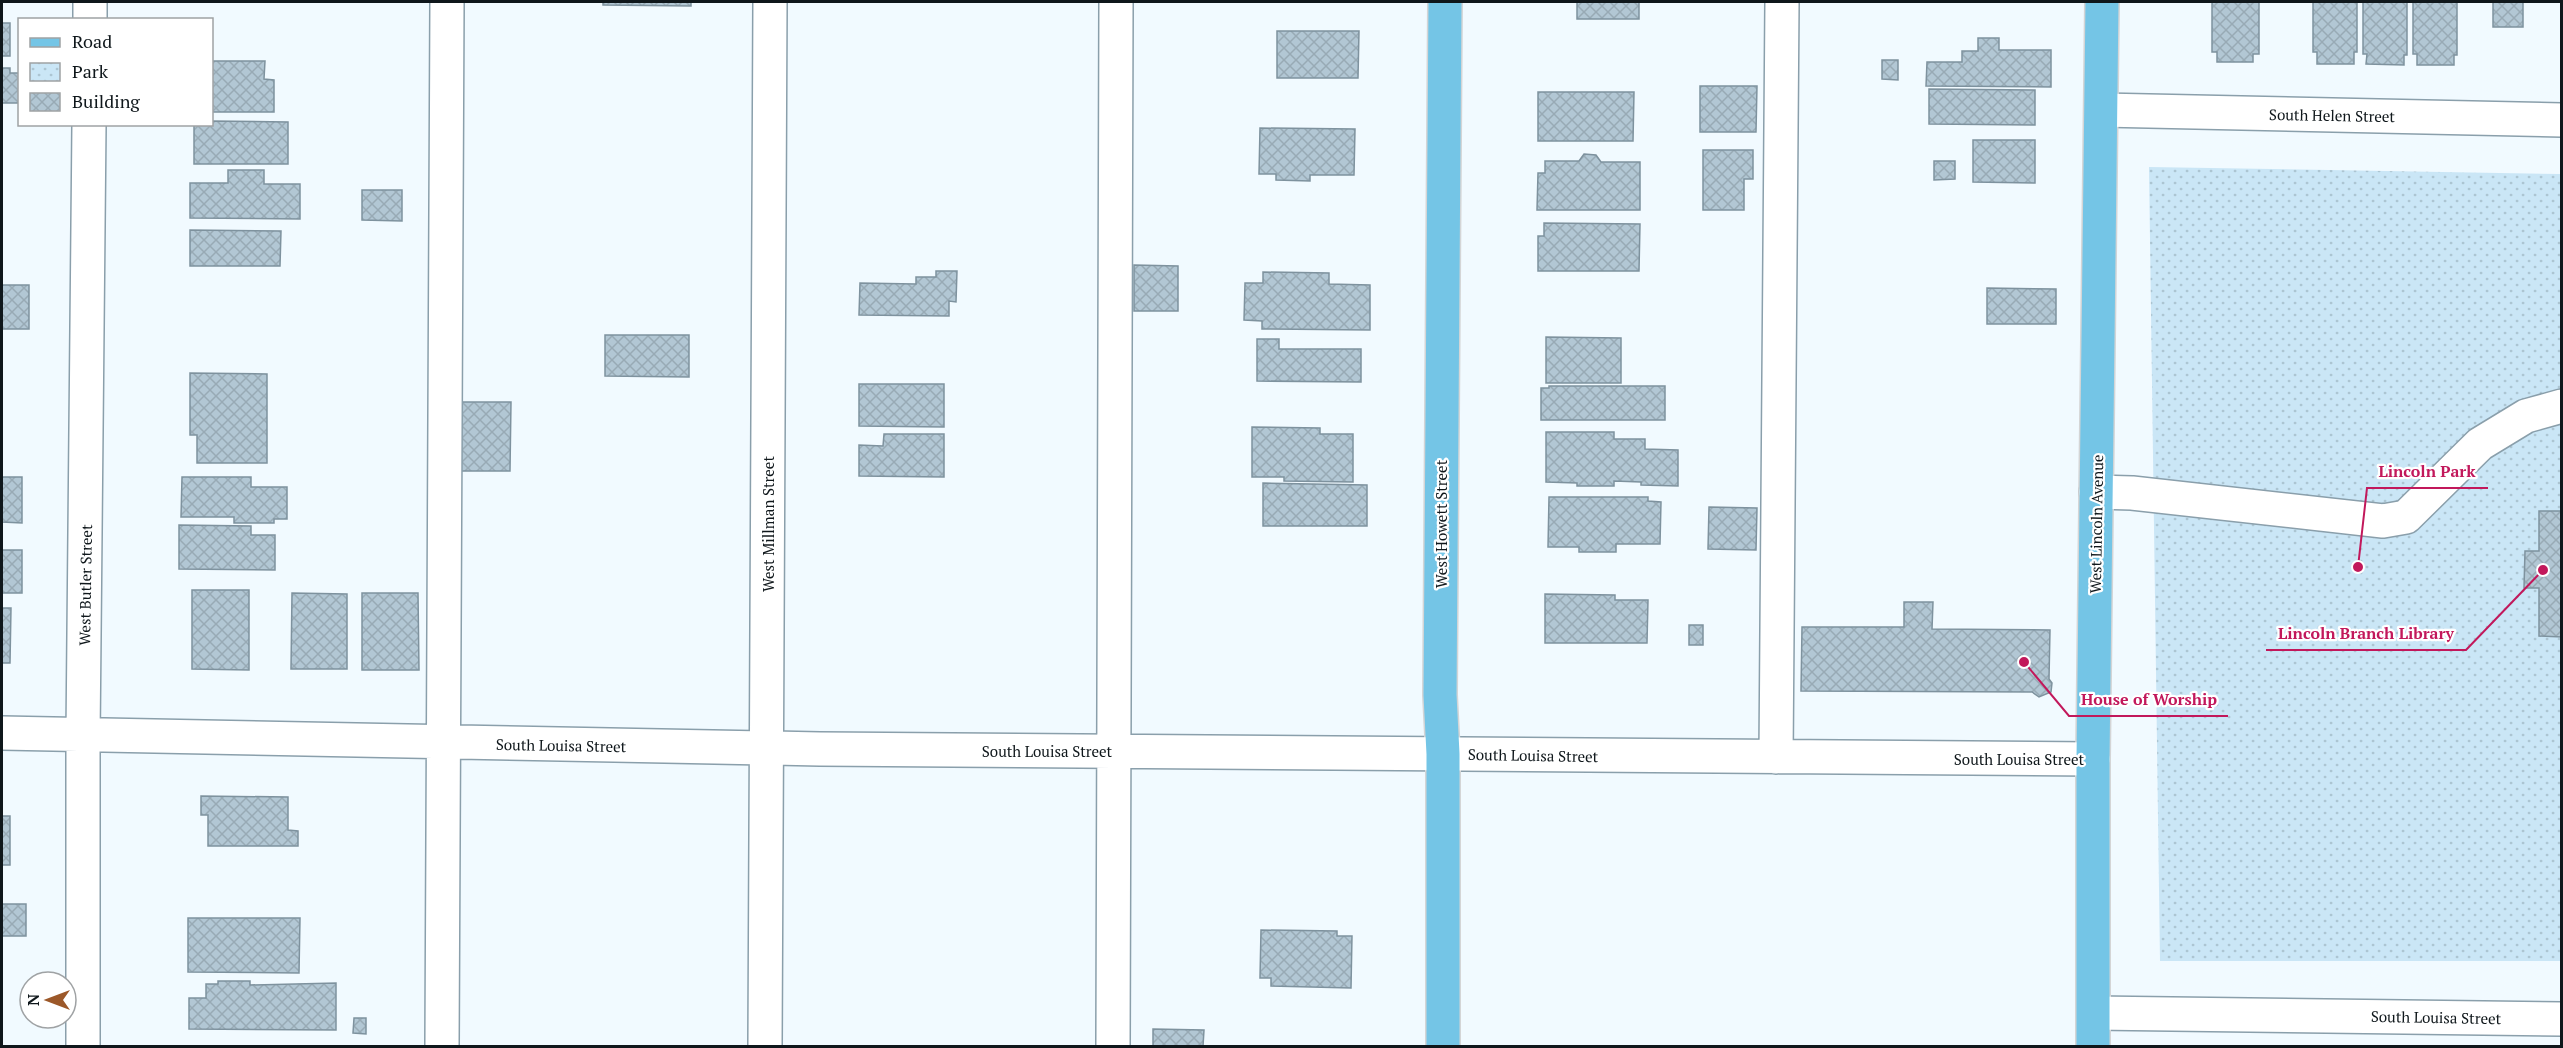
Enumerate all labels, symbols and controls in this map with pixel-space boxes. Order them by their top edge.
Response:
legend [18,18,213,126]
text: Road [72,29,112,53]
text: Park [72,59,109,83]
text: Building [72,89,140,113]
street label: South Helen Street [2269,104,2396,126]
street label: West Lincoln Avenue [2085,454,2107,594]
callout: Lincoln Park [2367,454,2488,488]
street label: West Millman Street [758,456,778,592]
street label: West Howett Street [1431,459,1451,588]
text: Lincoln Park [2378,460,2476,482]
street label: West Butler Street [74,524,96,646]
callout: Lincoln Branch Library [2266,616,2466,650]
text: Lincoln Branch Library [2278,622,2455,644]
callout: House of Worship [2069,682,2228,716]
text: House of Worship [2081,688,2217,710]
street label: South Louisa Street [496,734,627,756]
street label: South Louisa Street [982,741,1113,761]
street label: South Louisa Street [1468,744,1599,766]
street label: South Louisa Street [1954,749,2085,769]
north arrow [18,970,78,1030]
text: N [22,994,44,1006]
street label: South Louisa Street [2371,1006,2502,1028]

